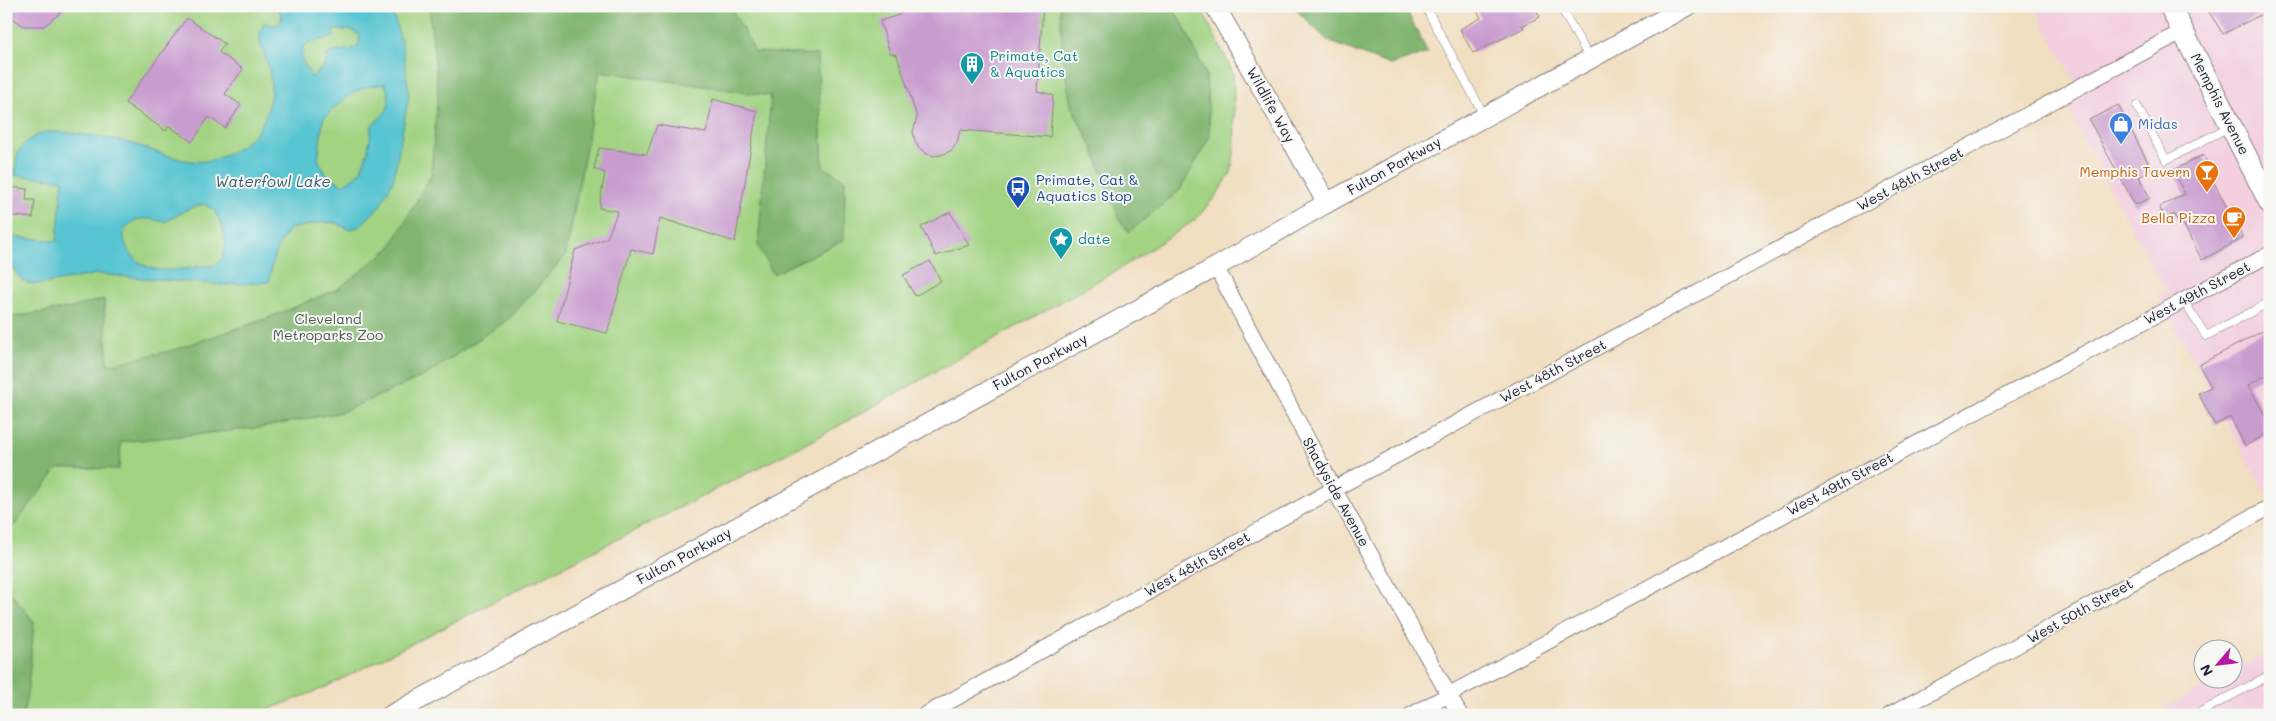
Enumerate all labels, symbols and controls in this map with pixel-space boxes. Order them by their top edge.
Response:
place label: Primate, Cat & Aquatics [990,46,1078,81]
street label: Memphis Avenue [2187,50,2254,158]
building icon: Primate, Cat & Aquatics [959,51,985,85]
street label: Wildlife Way [1243,64,1300,146]
shop icon: Midas [2108,111,2134,145]
place label: Midas [2138,114,2178,133]
street label: Fulton Parkway [1344,132,1444,199]
street label: West 48th Street [1853,142,1966,215]
bar icon: Memphis Tavern [2194,159,2220,193]
place label: Memphis Tavern [2080,162,2190,181]
place label: Primate, Cat & Aquatics Stop [1036,170,1139,205]
water label: Waterfowl Lake [215,171,331,191]
bus stop icon: Primate, Cat & Aquatics Stop [1005,175,1031,209]
cafe icon: Bella Pizza [2221,205,2247,239]
place label: Bella Pizza [2141,208,2216,227]
place icon: date [1048,226,1074,260]
place label: date [1078,229,1110,248]
street label: West 49th Street [2140,256,2253,329]
park label: Cleveland Metroparks Zoo [273,309,383,344]
street label: Fulton Parkway [989,329,1090,394]
street label: West 48th Street [1496,334,1609,407]
street label: Shadyside Avenue [1298,434,1374,550]
street label: West 49th Street [1783,447,1896,520]
street label: Fulton Parkway [633,523,734,588]
street label: West 48th Street [1140,527,1253,601]
street label: West 50th Street [2023,574,2136,648]
north arrow [2194,638,2244,688]
text: N [2195,661,2217,679]

